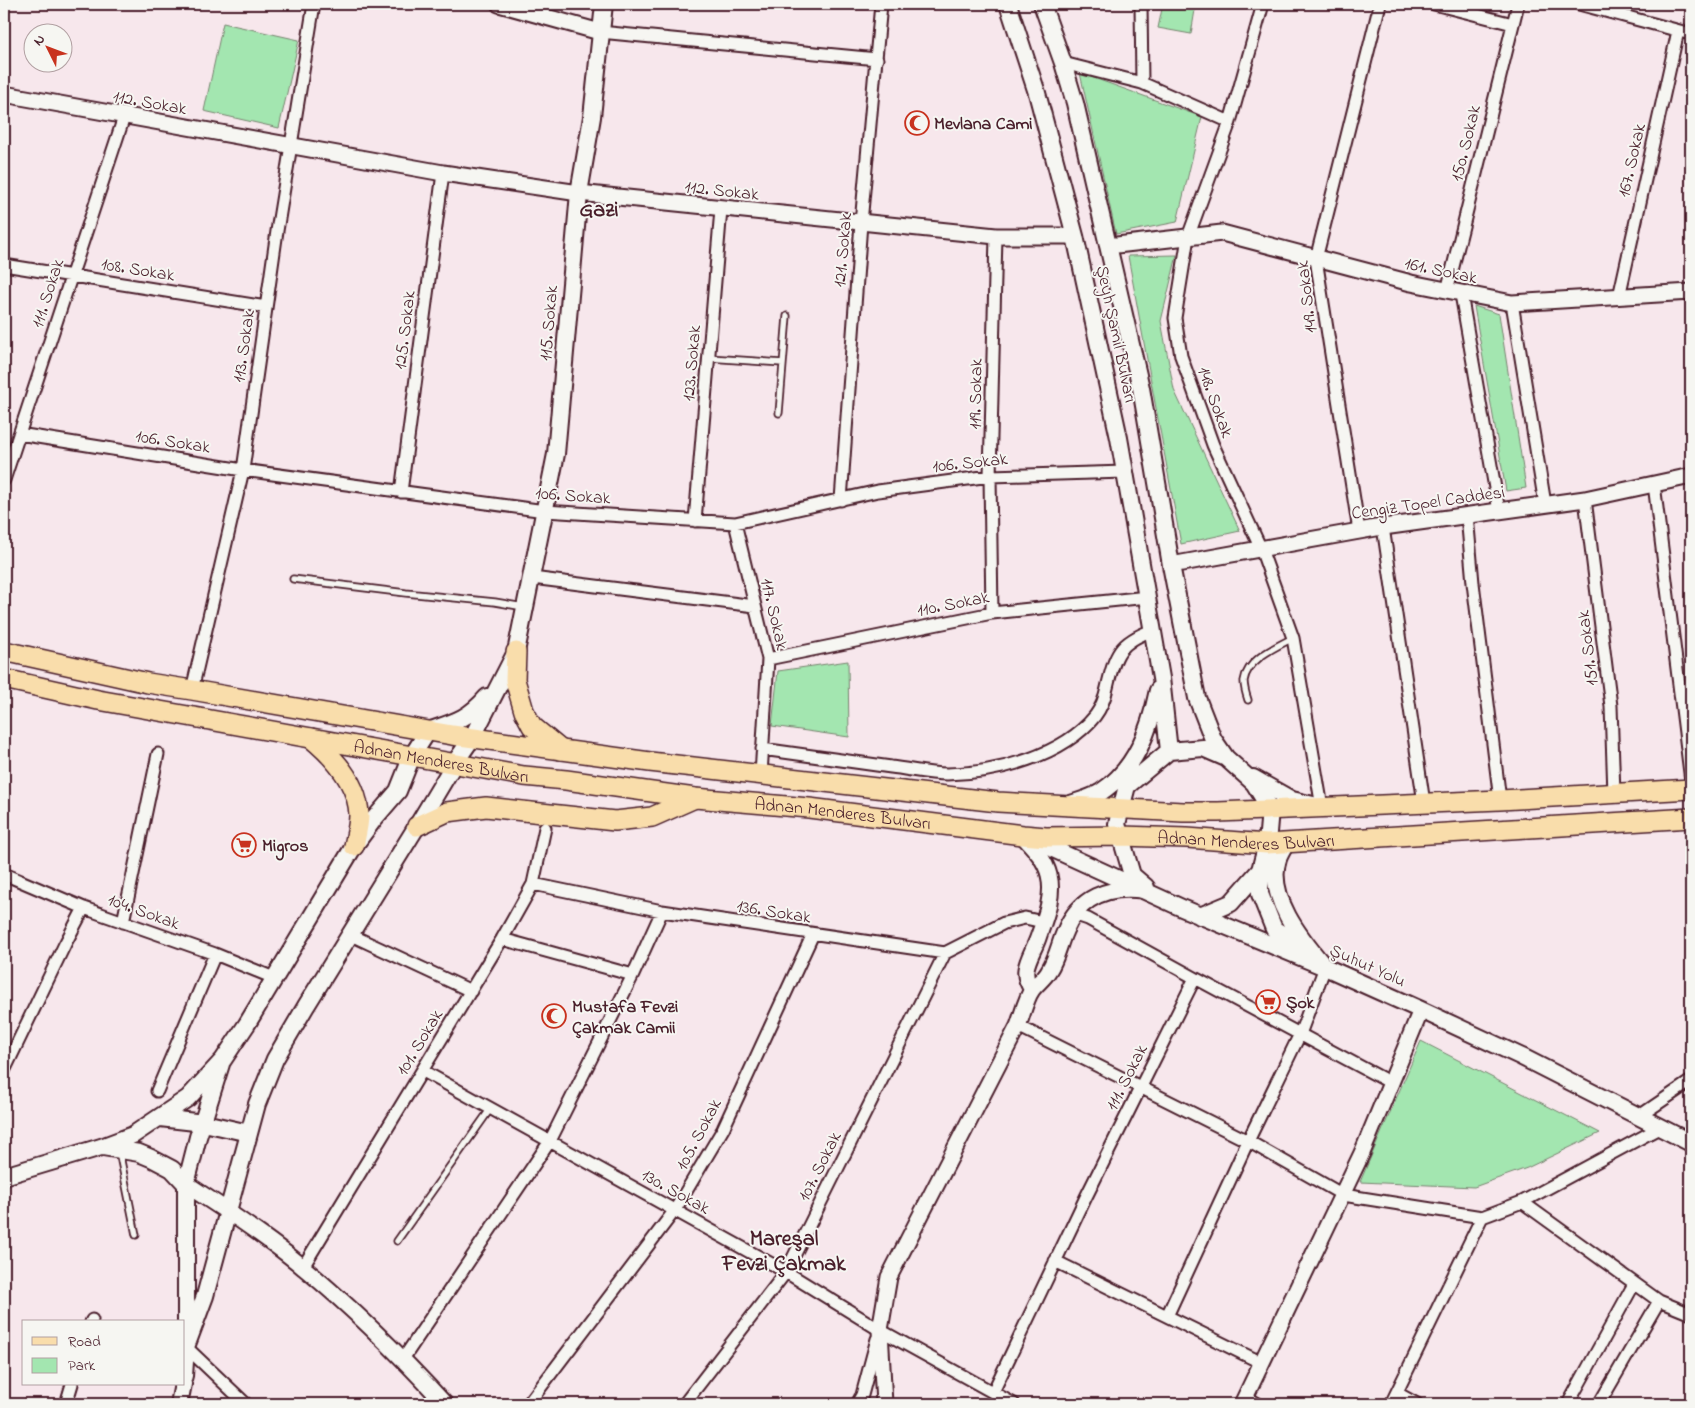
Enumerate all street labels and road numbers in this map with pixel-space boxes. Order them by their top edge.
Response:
street label: 112. Sokak [111,85,189,123]
street label: 150. Sokak [1445,102,1489,184]
street label: 167. Sokak [1612,121,1654,200]
street label: 112. Sokak [683,175,760,209]
street label: 121. Sokak [828,212,860,288]
street label: 108. Sokak [99,252,177,290]
street label: 161. Sokak [1402,252,1479,292]
street label: 111. Sokak [26,256,72,332]
street label: 149. Sokak [1291,259,1325,334]
street label: Şeyh Şamil Bulvarı [1088,263,1142,405]
street label: 115. Sokak [534,284,566,362]
street label: 125. Sokak [388,289,424,371]
street label: 113. Sokak [227,308,263,384]
street label: 123. Sokak [677,324,709,402]
street label: 119. Sokak [963,358,991,430]
street label: 148. Sokak [1189,363,1239,442]
street label: 106. Sokak [133,424,212,462]
street label: 106. Sokak [931,447,1009,481]
street label: Cengiz Topel Caddesi [1350,480,1507,529]
street label: 106. Sokak [534,481,612,513]
street label: 117. Sokak [752,576,794,653]
street label: 110. Sokak [915,585,992,625]
street label: 151. Sokak [1571,608,1607,687]
street label: Adnan Menderes Bulvarı [351,735,530,791]
street label: Adnan Menderes Bulvarı [753,792,932,838]
street label: Adnan Menderes Bulvarı [1157,826,1336,859]
street label: 104. Sokak [104,888,183,938]
street label: 136. Sokak [735,894,813,932]
street label: Şuhut Yolu [1325,938,1409,995]
street label: 101. Sokak [391,1005,451,1081]
street label: 111. Sokak [1100,1040,1156,1116]
street label: 105. Sokak [670,1094,730,1175]
street label: 107. Sokak [792,1128,849,1206]
street label: 130. Sokak [636,1163,714,1222]

